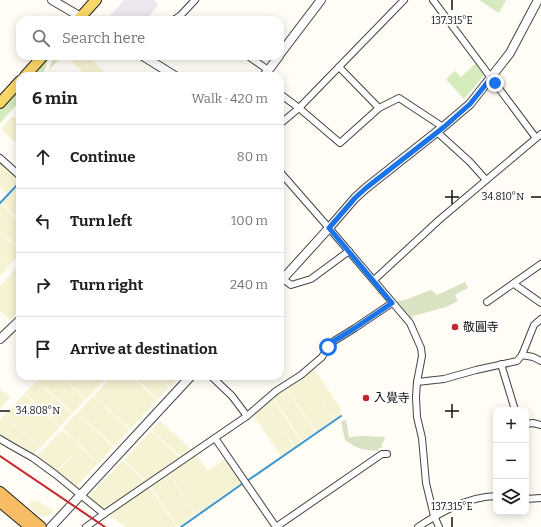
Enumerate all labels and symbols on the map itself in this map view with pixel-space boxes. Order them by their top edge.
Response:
text: 137.315°E [431,15,473,27]
route end [486,74,504,92]
text: 34.810°N [482,191,524,203]
place label: 敬圓寺 [463,320,499,334]
marker: 敬圓寺 [450,322,460,332]
route start [319,338,337,356]
place label: 入覺寺 [374,391,410,405]
marker: 入覺寺 [361,393,371,403]
text: 34.808°N [16,405,60,417]
text: 137.315°E [431,501,473,513]

